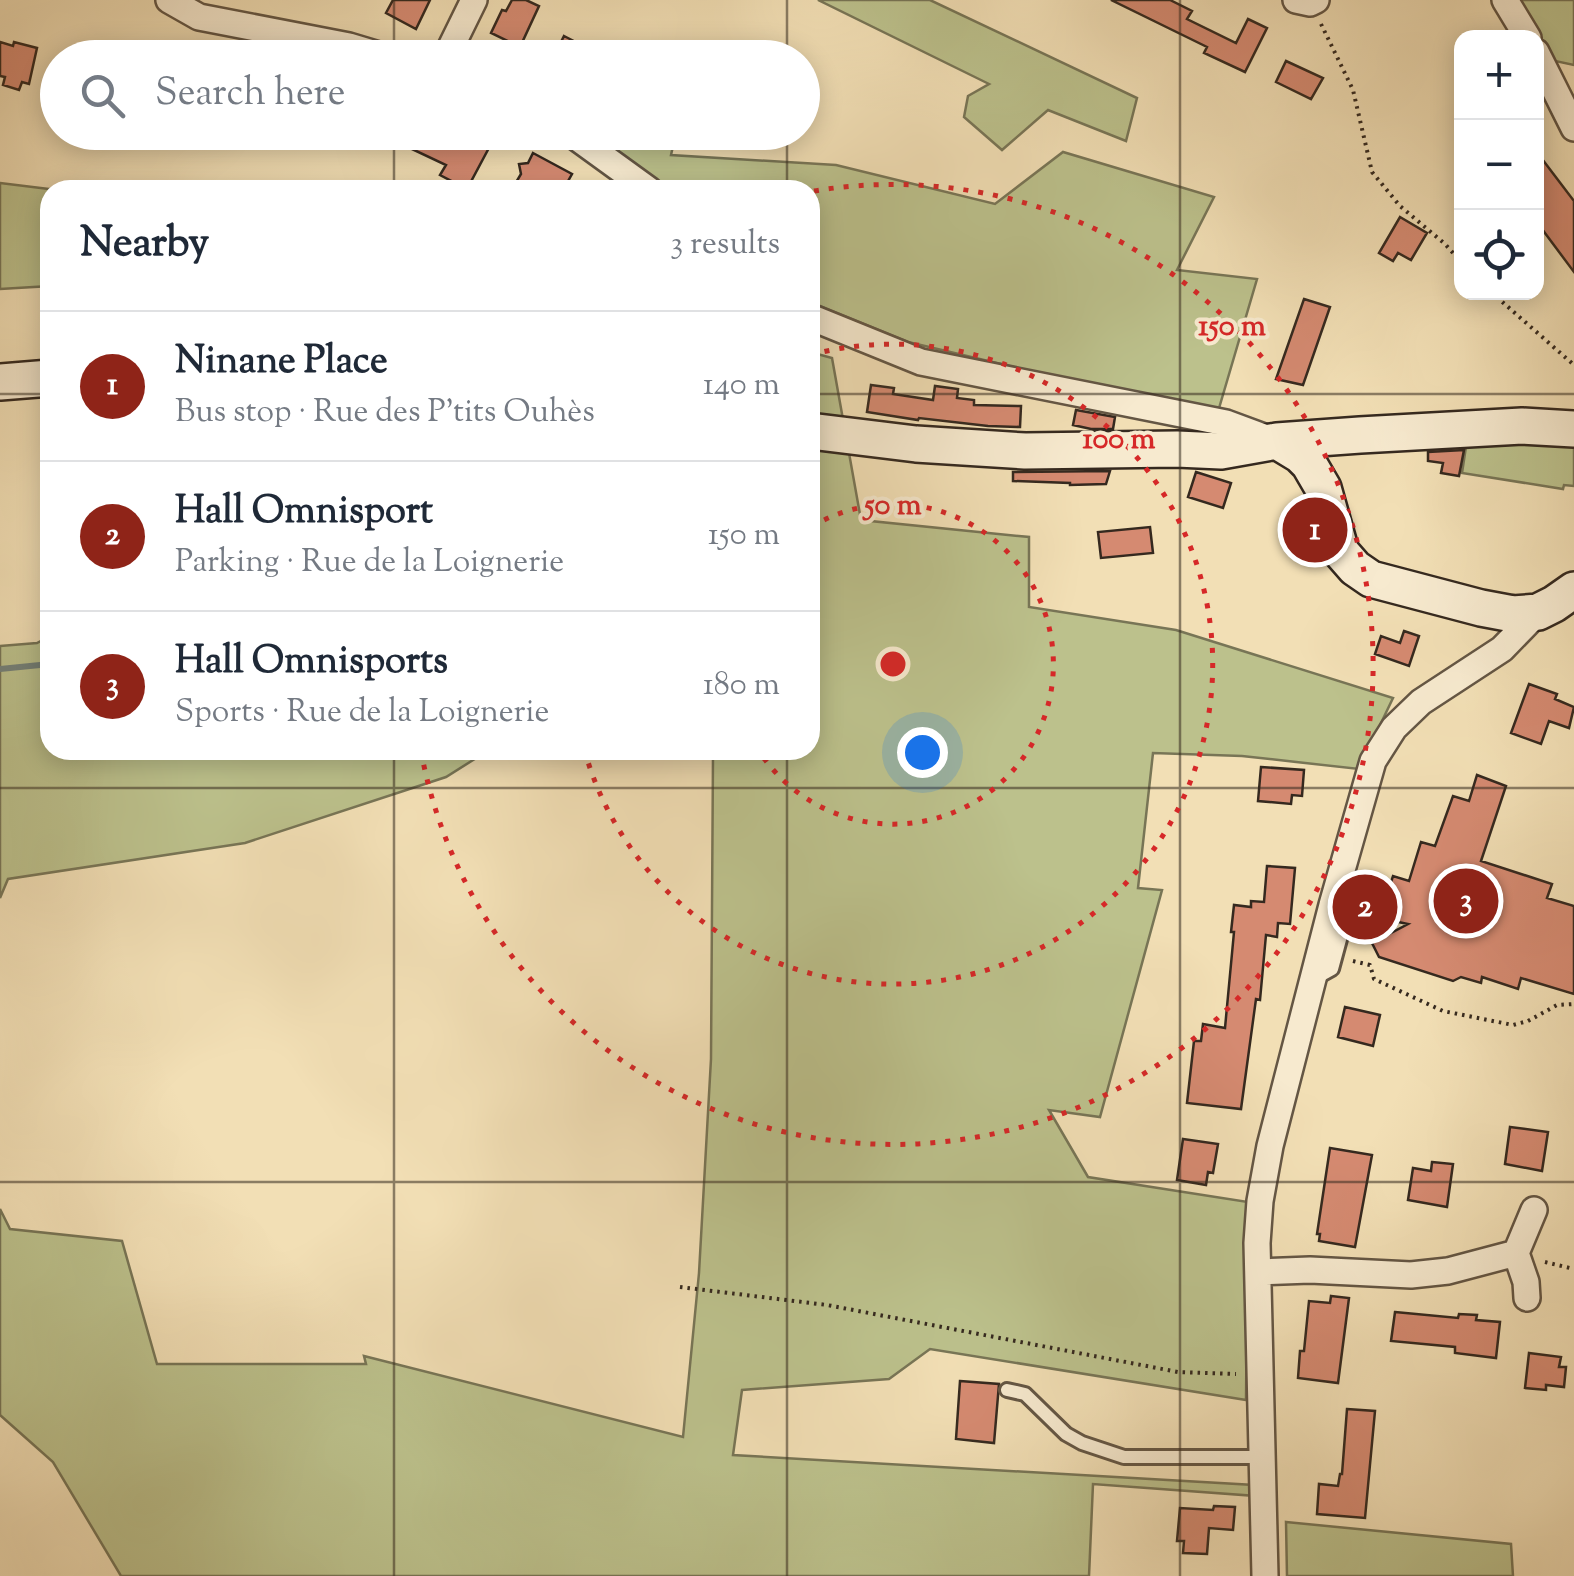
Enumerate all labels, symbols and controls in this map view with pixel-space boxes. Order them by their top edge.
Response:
map controls [1454,30,1544,300]
button: + [1454,30,1544,120]
search box [40,40,820,150]
icon: search [75,68,130,123]
text: Search here [155,68,346,122]
button: − [1454,120,1544,210]
button: locate [1454,210,1544,300]
text: Nearby [80,215,209,275]
text: 3 results [670,222,780,268]
text: 150 m [1198,306,1266,349]
text: Ninane Place [175,336,388,390]
text: 1 [107,363,118,409]
text: 140 m [703,363,780,409]
text: Bus stop · Rue des P'tits Ouhès [175,390,595,436]
text: 100 m [1083,419,1156,462]
text: 50 m [862,485,922,528]
text: Hall Omnisport [175,486,433,540]
pin: 1 [1282,492,1348,568]
text: 2 [105,513,120,559]
text: 150 m [708,513,780,559]
text: Parking · Rue de la Loignerie [175,540,564,586]
text: Hall Omnisports [175,636,448,690]
centre of rings [875,646,911,682]
text: 3 [106,663,119,709]
text: 180 m [703,663,780,709]
text: Sports · Rue de la Loignerie [175,690,549,736]
your location [897,727,948,778]
pin: 3 [1434,864,1498,938]
pin: 2 [1332,870,1398,944]

